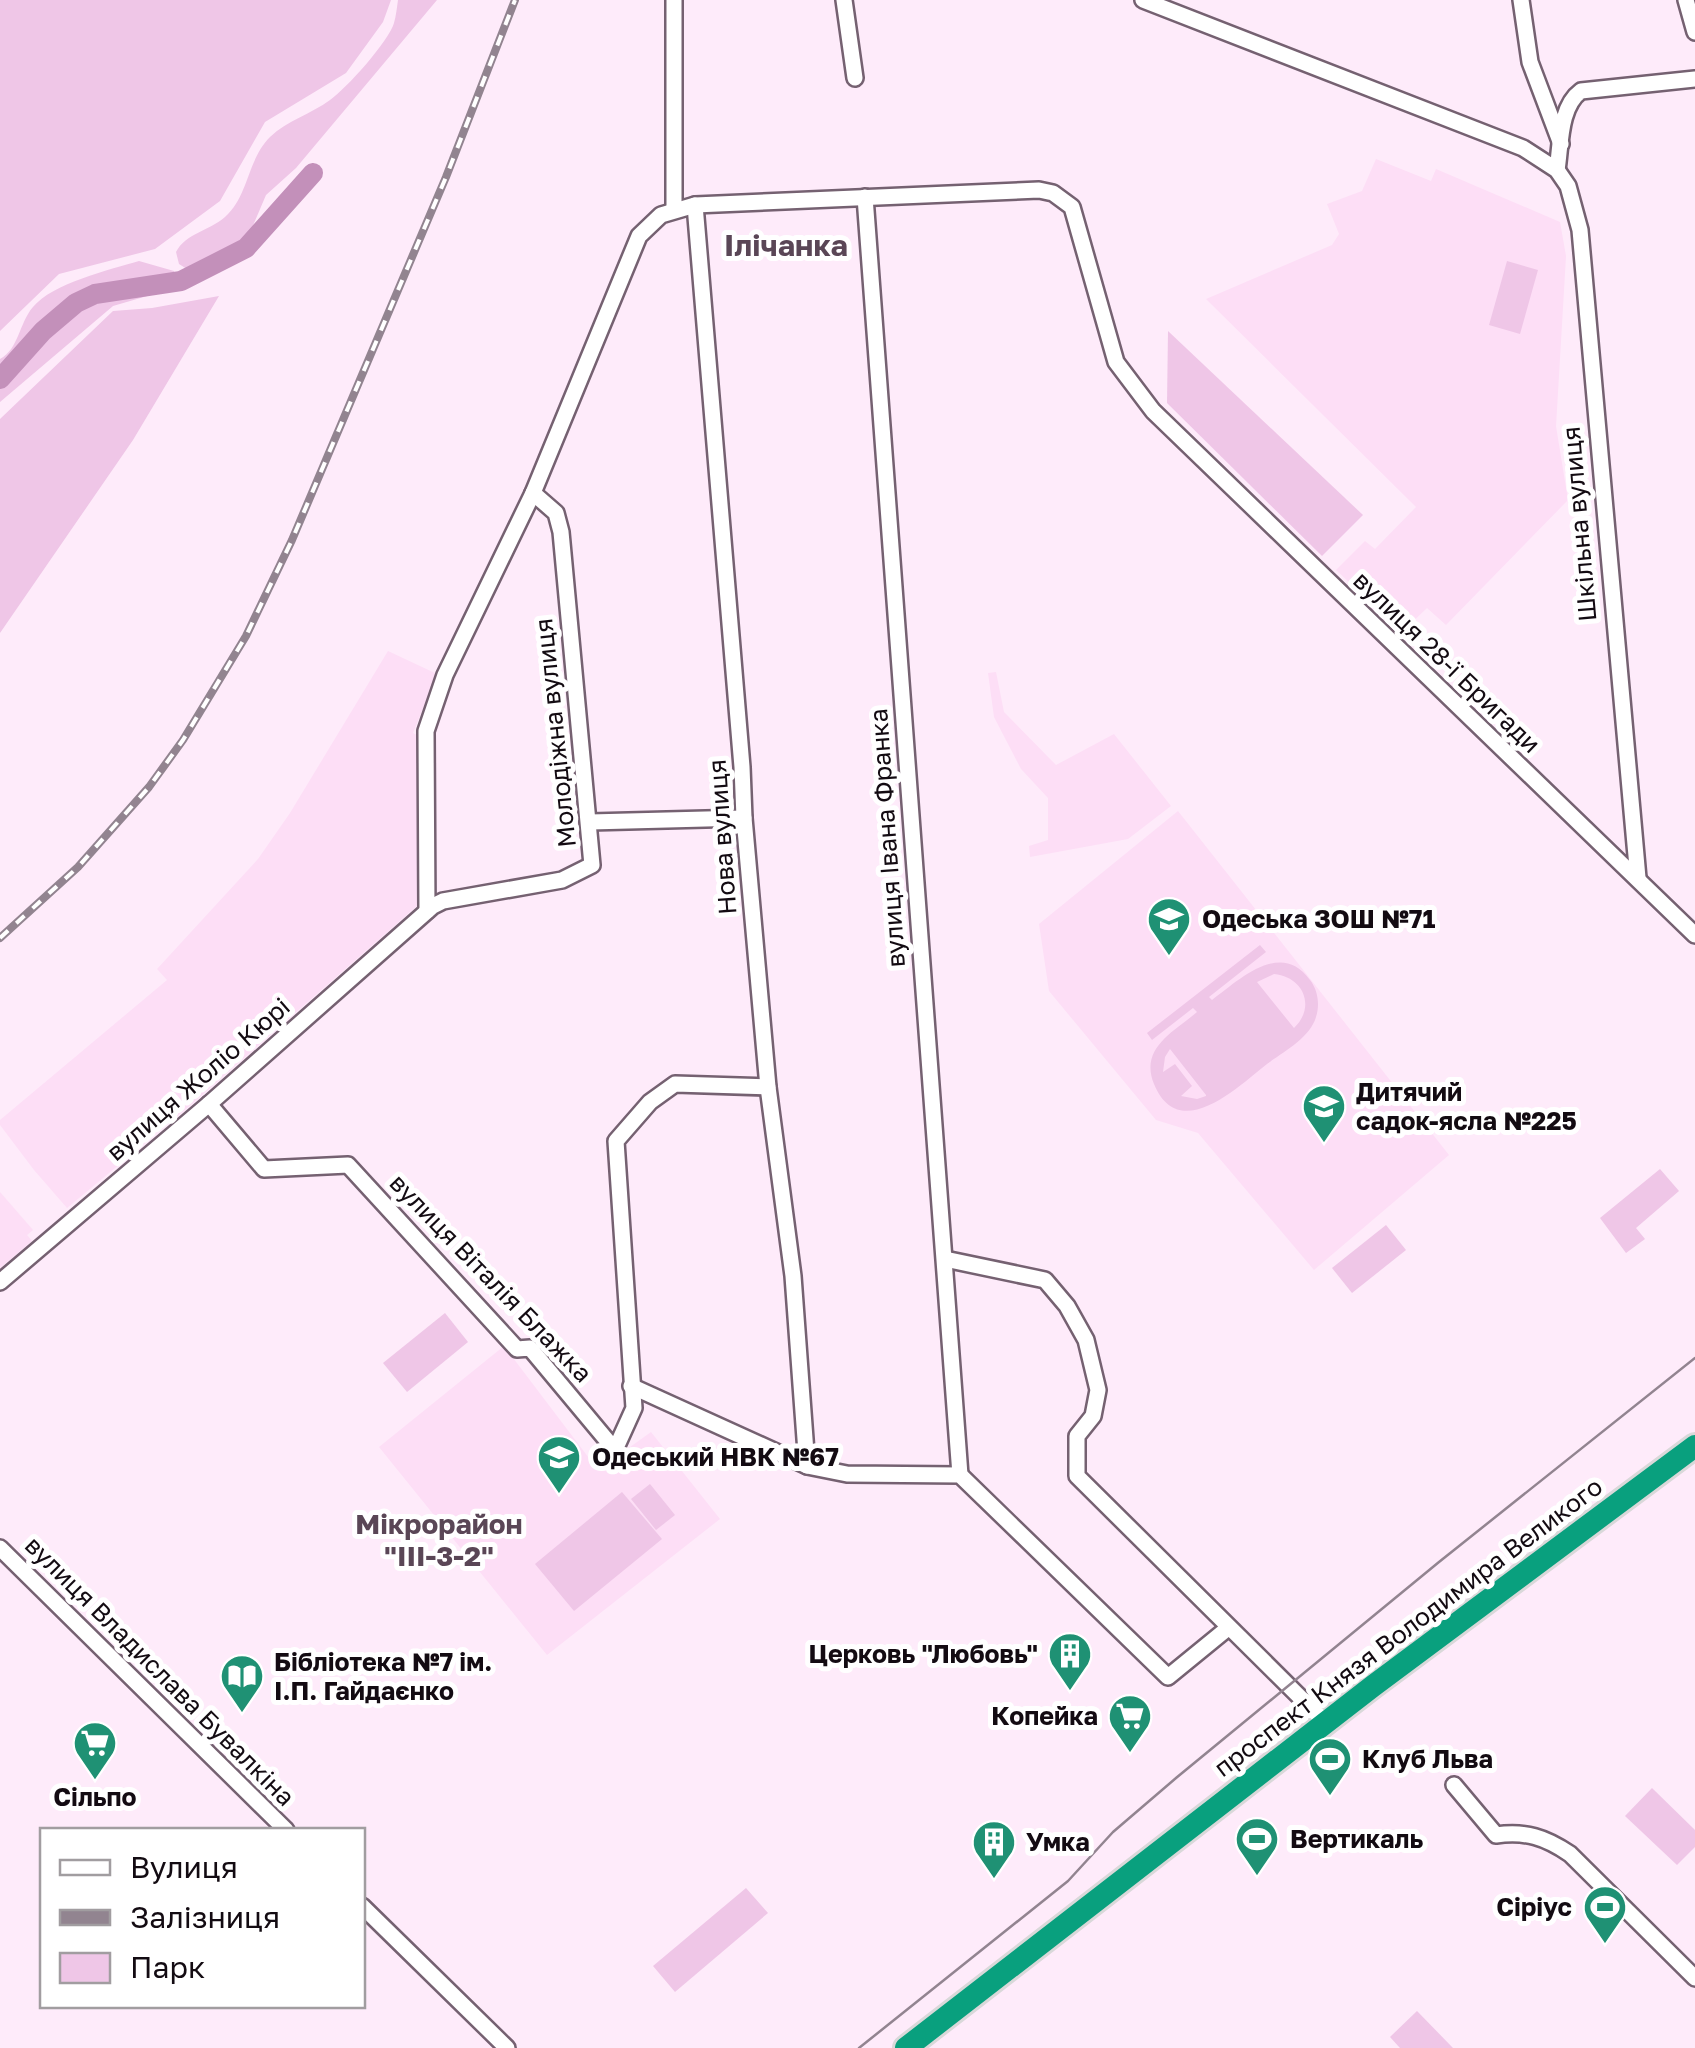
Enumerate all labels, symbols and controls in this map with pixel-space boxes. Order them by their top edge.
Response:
district label: Ілічанка [724,227,848,263]
street label: Шкільна вулиця [1555,425,1602,623]
street label: вулиця 28-ї Бригади [1347,564,1547,759]
street label: Молодіжна вулиця [527,617,582,849]
street label: вулиця Івана Франка [862,708,911,969]
street label: Нова вулиця [701,758,742,916]
school or university icon: Одеська ЗОШ №71 [1146,896,1192,957]
place label: Одеська ЗОШ №71 [1202,903,1435,934]
street label: вулиця Жоліо Кюрі [100,990,296,1167]
place label: Дитячий садок-ясла №225 [1356,1076,1577,1136]
school or university icon: Дитячий садок-ясла №225 [1301,1083,1347,1144]
street label: вулиця Віталія Блажка [384,1167,599,1388]
school or university icon: Одеський НВК №67 [536,1434,582,1495]
place label: Одеський НВК №67 [592,1441,839,1472]
street label: проспект Князя Володимира Великого [1207,1470,1608,1783]
district label: Мікрорайон "ІІІ-3-2" [355,1507,523,1572]
street label: вулиця Владислава Бувалкіна [19,1529,302,1812]
building icon: Церковь "Любовь" [1047,1631,1093,1692]
place label: Церковь "Любовь" [809,1638,1038,1669]
place label: Бібліотека №7 ім. І.П. Гайдаєнко [274,1646,492,1706]
library icon: Бібліотека №7 ім. І.П. Гайдаєнко [219,1653,265,1714]
supermarket icon: Копейка [1107,1693,1153,1754]
place label: Копейка [991,1700,1098,1731]
supermarket icon: Сільпо [72,1720,118,1781]
sports icon: Клуб Льва [1307,1736,1353,1797]
place label: Клуб Льва [1362,1743,1493,1774]
place label: Сільпо [53,1781,137,1812]
sports icon: Вертикаль [1234,1816,1280,1877]
building icon: Умка [971,1819,1017,1880]
place label: Вертикаль [1290,1823,1423,1854]
place label: Умка [1026,1826,1090,1857]
legend [40,1828,365,2008]
text: Вулиця [130,1849,238,1885]
sports icon: Сіріус [1582,1884,1628,1945]
place label: Сіріус [1496,1891,1572,1922]
text: Залізниця [130,1899,280,1935]
text: Парк [130,1949,205,1985]

